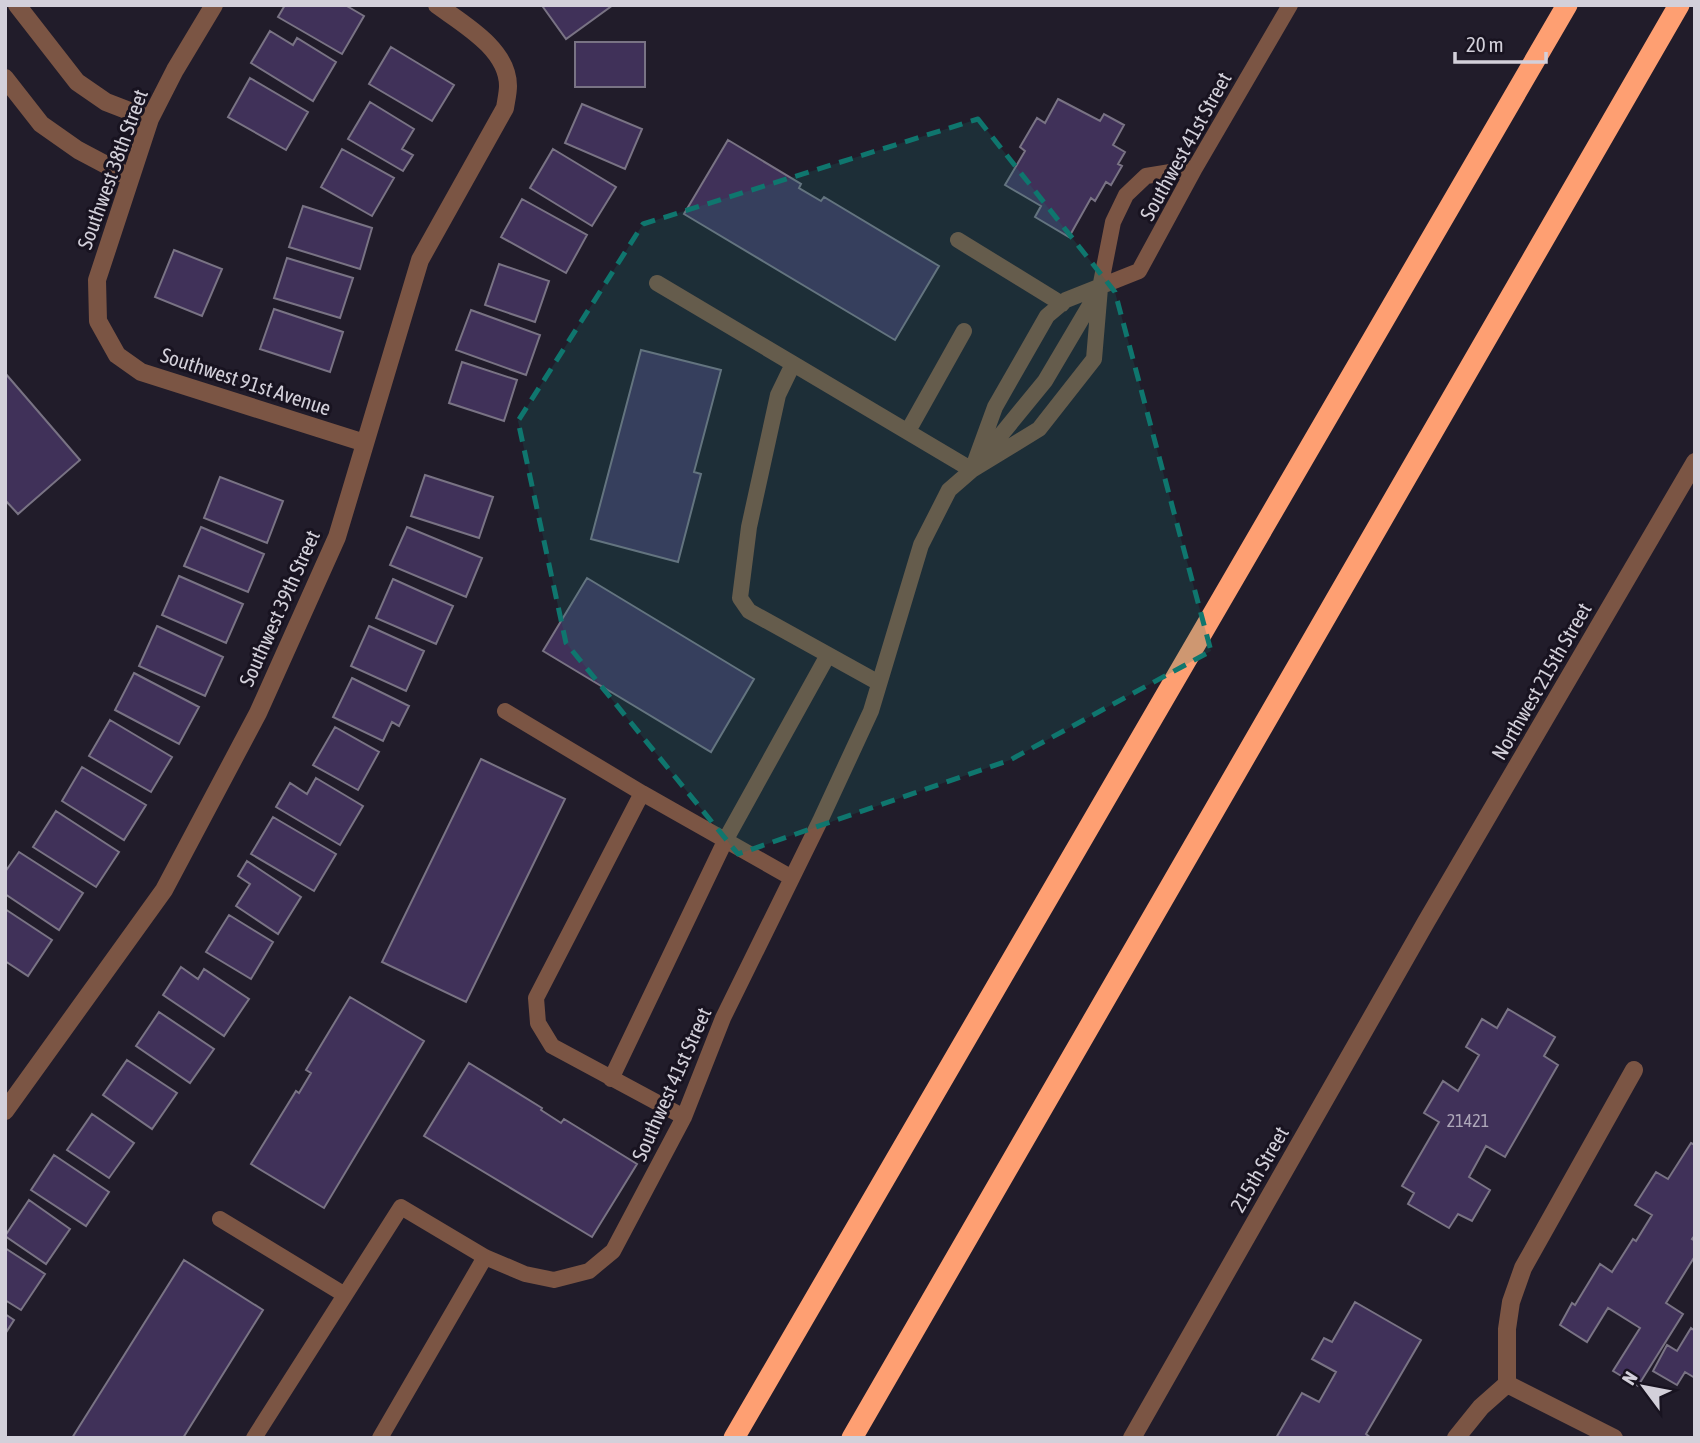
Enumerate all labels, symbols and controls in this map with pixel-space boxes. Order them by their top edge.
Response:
scale bar [1455,21,1546,65]
text: 20 m [1466,32,1504,56]
street label: Southwest 41st Street [1134,68,1236,224]
street label: Southwest 38th Street [72,86,152,252]
street label: Southwest 91st Avenue [158,342,334,420]
street label: Southwest 39th Street [234,526,324,690]
street label: Northwest 215th Street [1486,598,1596,764]
street label: Southwest 41st Street [626,1004,716,1164]
house number: 21421 [1447,1110,1489,1131]
street label: 215th Street [1225,1122,1293,1216]
north arrow [1609,1352,1679,1422]
text: N [1617,1367,1642,1389]

